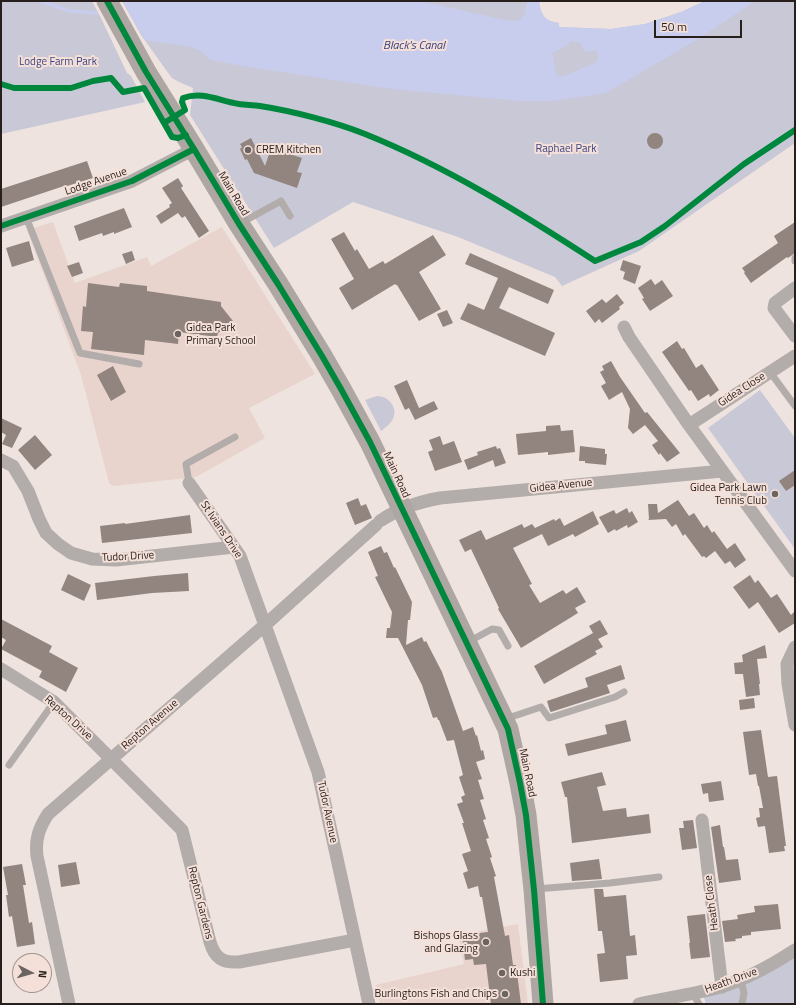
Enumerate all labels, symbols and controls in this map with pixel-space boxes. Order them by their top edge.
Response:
scale bar [656,12,744,38]
text: 50 m [661,17,687,36]
water label: Black's Canal [383,39,445,53]
park label: Lodge Farm Park [19,55,97,69]
park label: Raphael Park [535,142,597,156]
place label: CREM Kitchen [256,143,321,157]
marker: CREM Kitchen [243,145,253,155]
street label: Lodge Avenue [63,165,129,199]
street label: Main Road [215,169,251,219]
place label: Gidea Park Primary School [186,321,256,347]
marker: Gidea Park Primary School [173,329,183,339]
street label: Gidea Close [716,370,768,410]
street label: Main Road [380,450,412,500]
street label: Gidea Avenue [529,476,593,496]
place label: Gidea Park Lawn Tennis Club [690,481,767,507]
marker: Gidea Park Lawn Tennis Club [770,489,780,499]
street label: St Ivians Drive [197,499,245,561]
street label: Tudor Drive [101,549,155,565]
street label: Repton Drive [41,693,95,743]
street label: Repton Avenue [119,697,181,753]
street label: Main Road [515,748,539,798]
street label: Tudor Avenue [314,780,340,844]
street label: Repton Gardens [185,865,215,941]
street label: Heath Close [702,875,722,931]
place label: Bishops Glass and Glazing [414,929,478,955]
marker: Bishops Glass and Glazing [481,937,491,947]
north arrow [12,953,52,993]
street label: Heath Drive [703,965,759,997]
place label: Kushi [510,966,535,980]
marker: Kushi [497,968,507,978]
text: N [35,970,51,979]
place label: Burlingtons Fish and Chips [374,987,497,1001]
marker: Burlingtons Fish and Chips [500,989,510,999]

